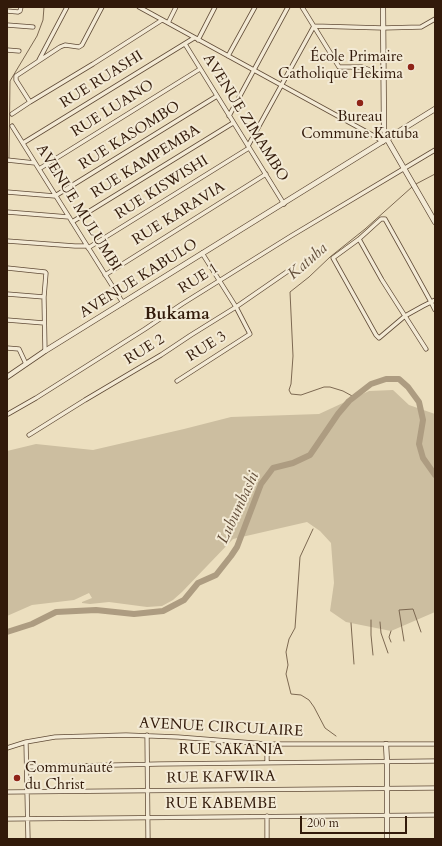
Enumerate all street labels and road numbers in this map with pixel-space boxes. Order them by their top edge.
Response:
street label: RUE RUASHI [57,47,147,113]
street label: AVENUE ZIMAMBO [198,51,292,185]
street label: RUE LUANO [69,77,157,141]
street label: RUE KASOMBO [76,98,184,174]
street label: RUE KAMPEMBA [88,121,204,203]
street label: AVENUE MULUMBI [32,141,124,275]
street label: RUE KISWISHI [112,152,212,224]
street label: RUE KARAVIA [129,178,229,250]
street label: AVENUE KABULO [77,235,201,323]
street label: RUE 1 [176,260,222,298]
street label: RUE 3 [184,328,230,366]
street label: RUE 2 [122,331,168,369]
street label: AVENUE CIRCULAIRE [138,715,304,741]
street label: RUE SAKANIA [179,742,283,760]
street label: RUE KAFWIRA [166,768,276,788]
street label: RUE KABEMBE [166,796,276,814]

